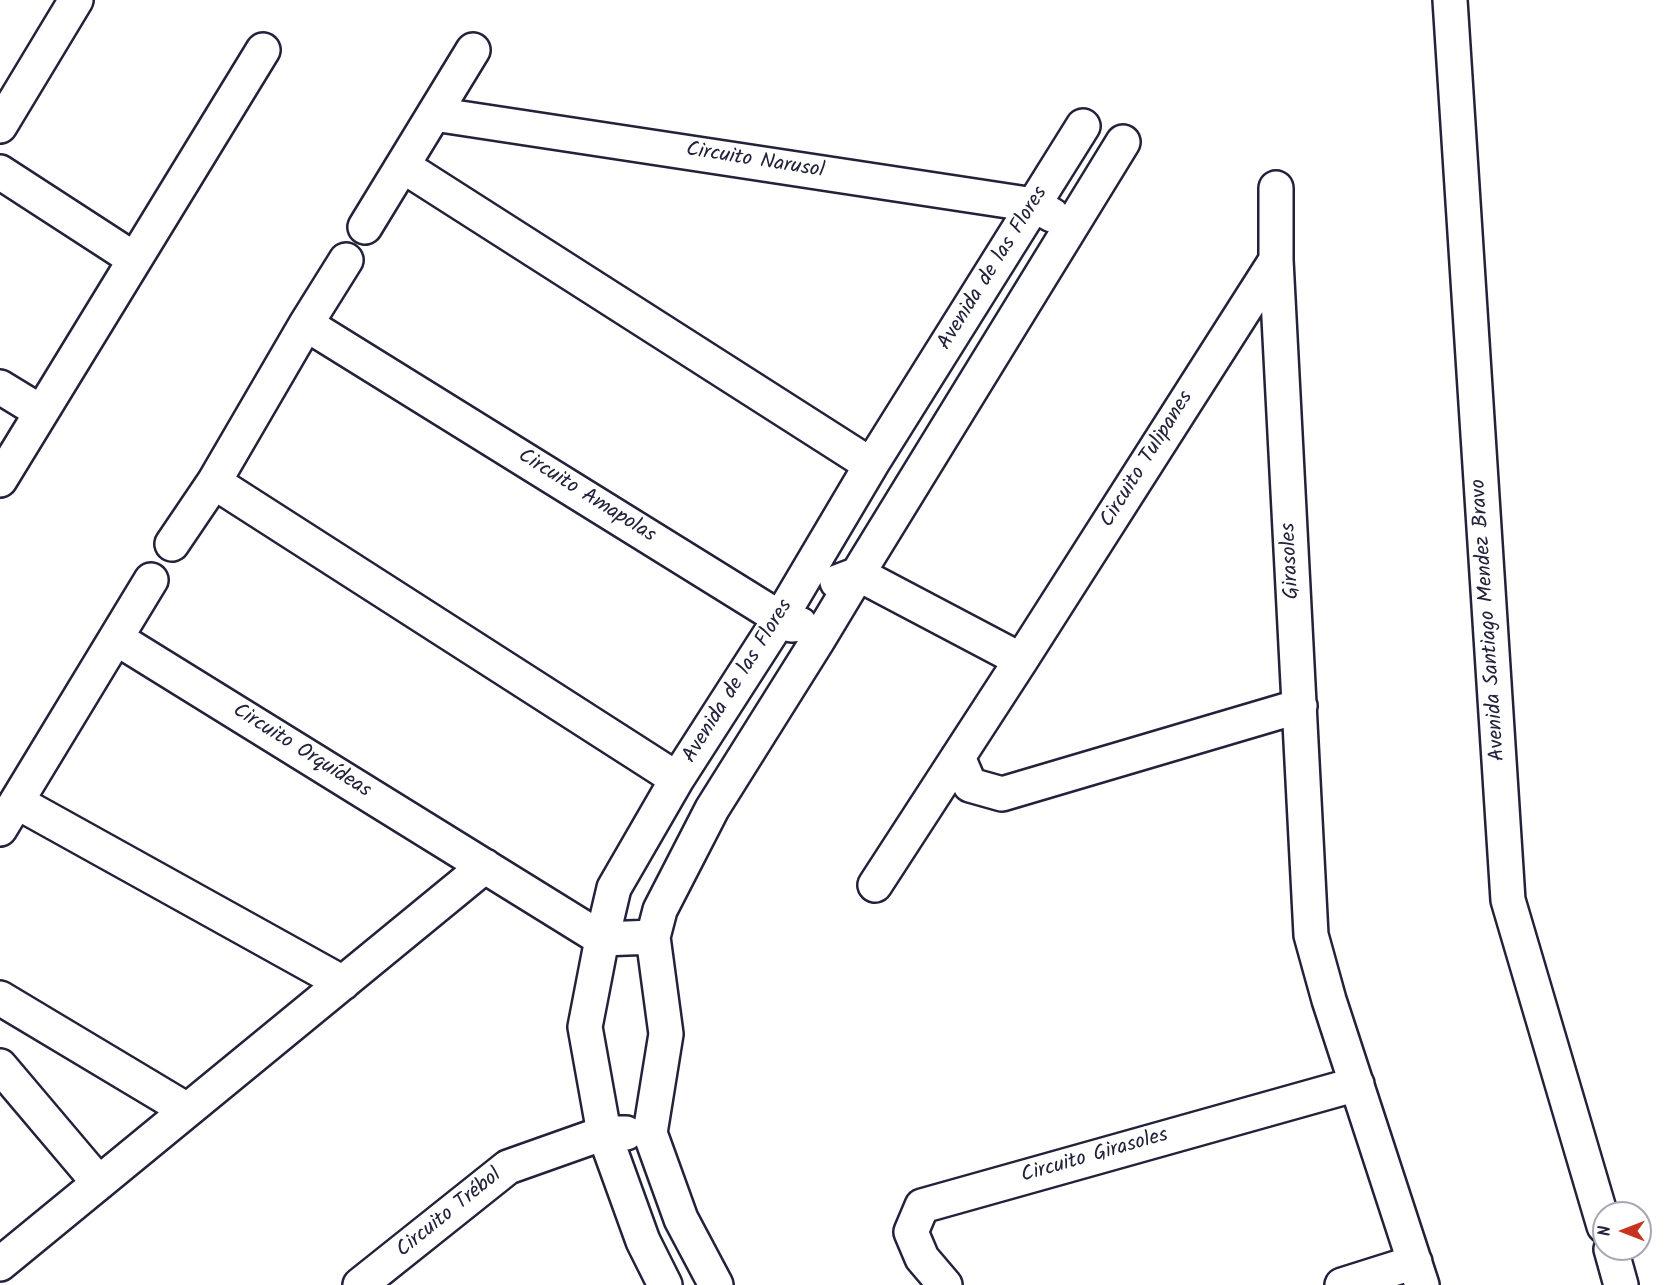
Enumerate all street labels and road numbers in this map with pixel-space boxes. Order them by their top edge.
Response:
street label: Circuito Narusol [684,139,826,185]
street label: Avenida de las Flores [934,183,1054,355]
street label: Circuito Tulipanes [1096,387,1200,533]
street label: Circuito Amapolas [512,444,660,550]
street label: Avenida Santiago Mendez Bravo [1468,478,1512,762]
street label: Girasoles [1277,522,1307,600]
street label: Avenida de las Flores [679,596,799,768]
street label: Circuito Orquídeas [227,699,375,805]
street label: Circuito Girasoles [1019,1124,1171,1190]
street label: Circuito Trébol [392,1164,508,1264]

